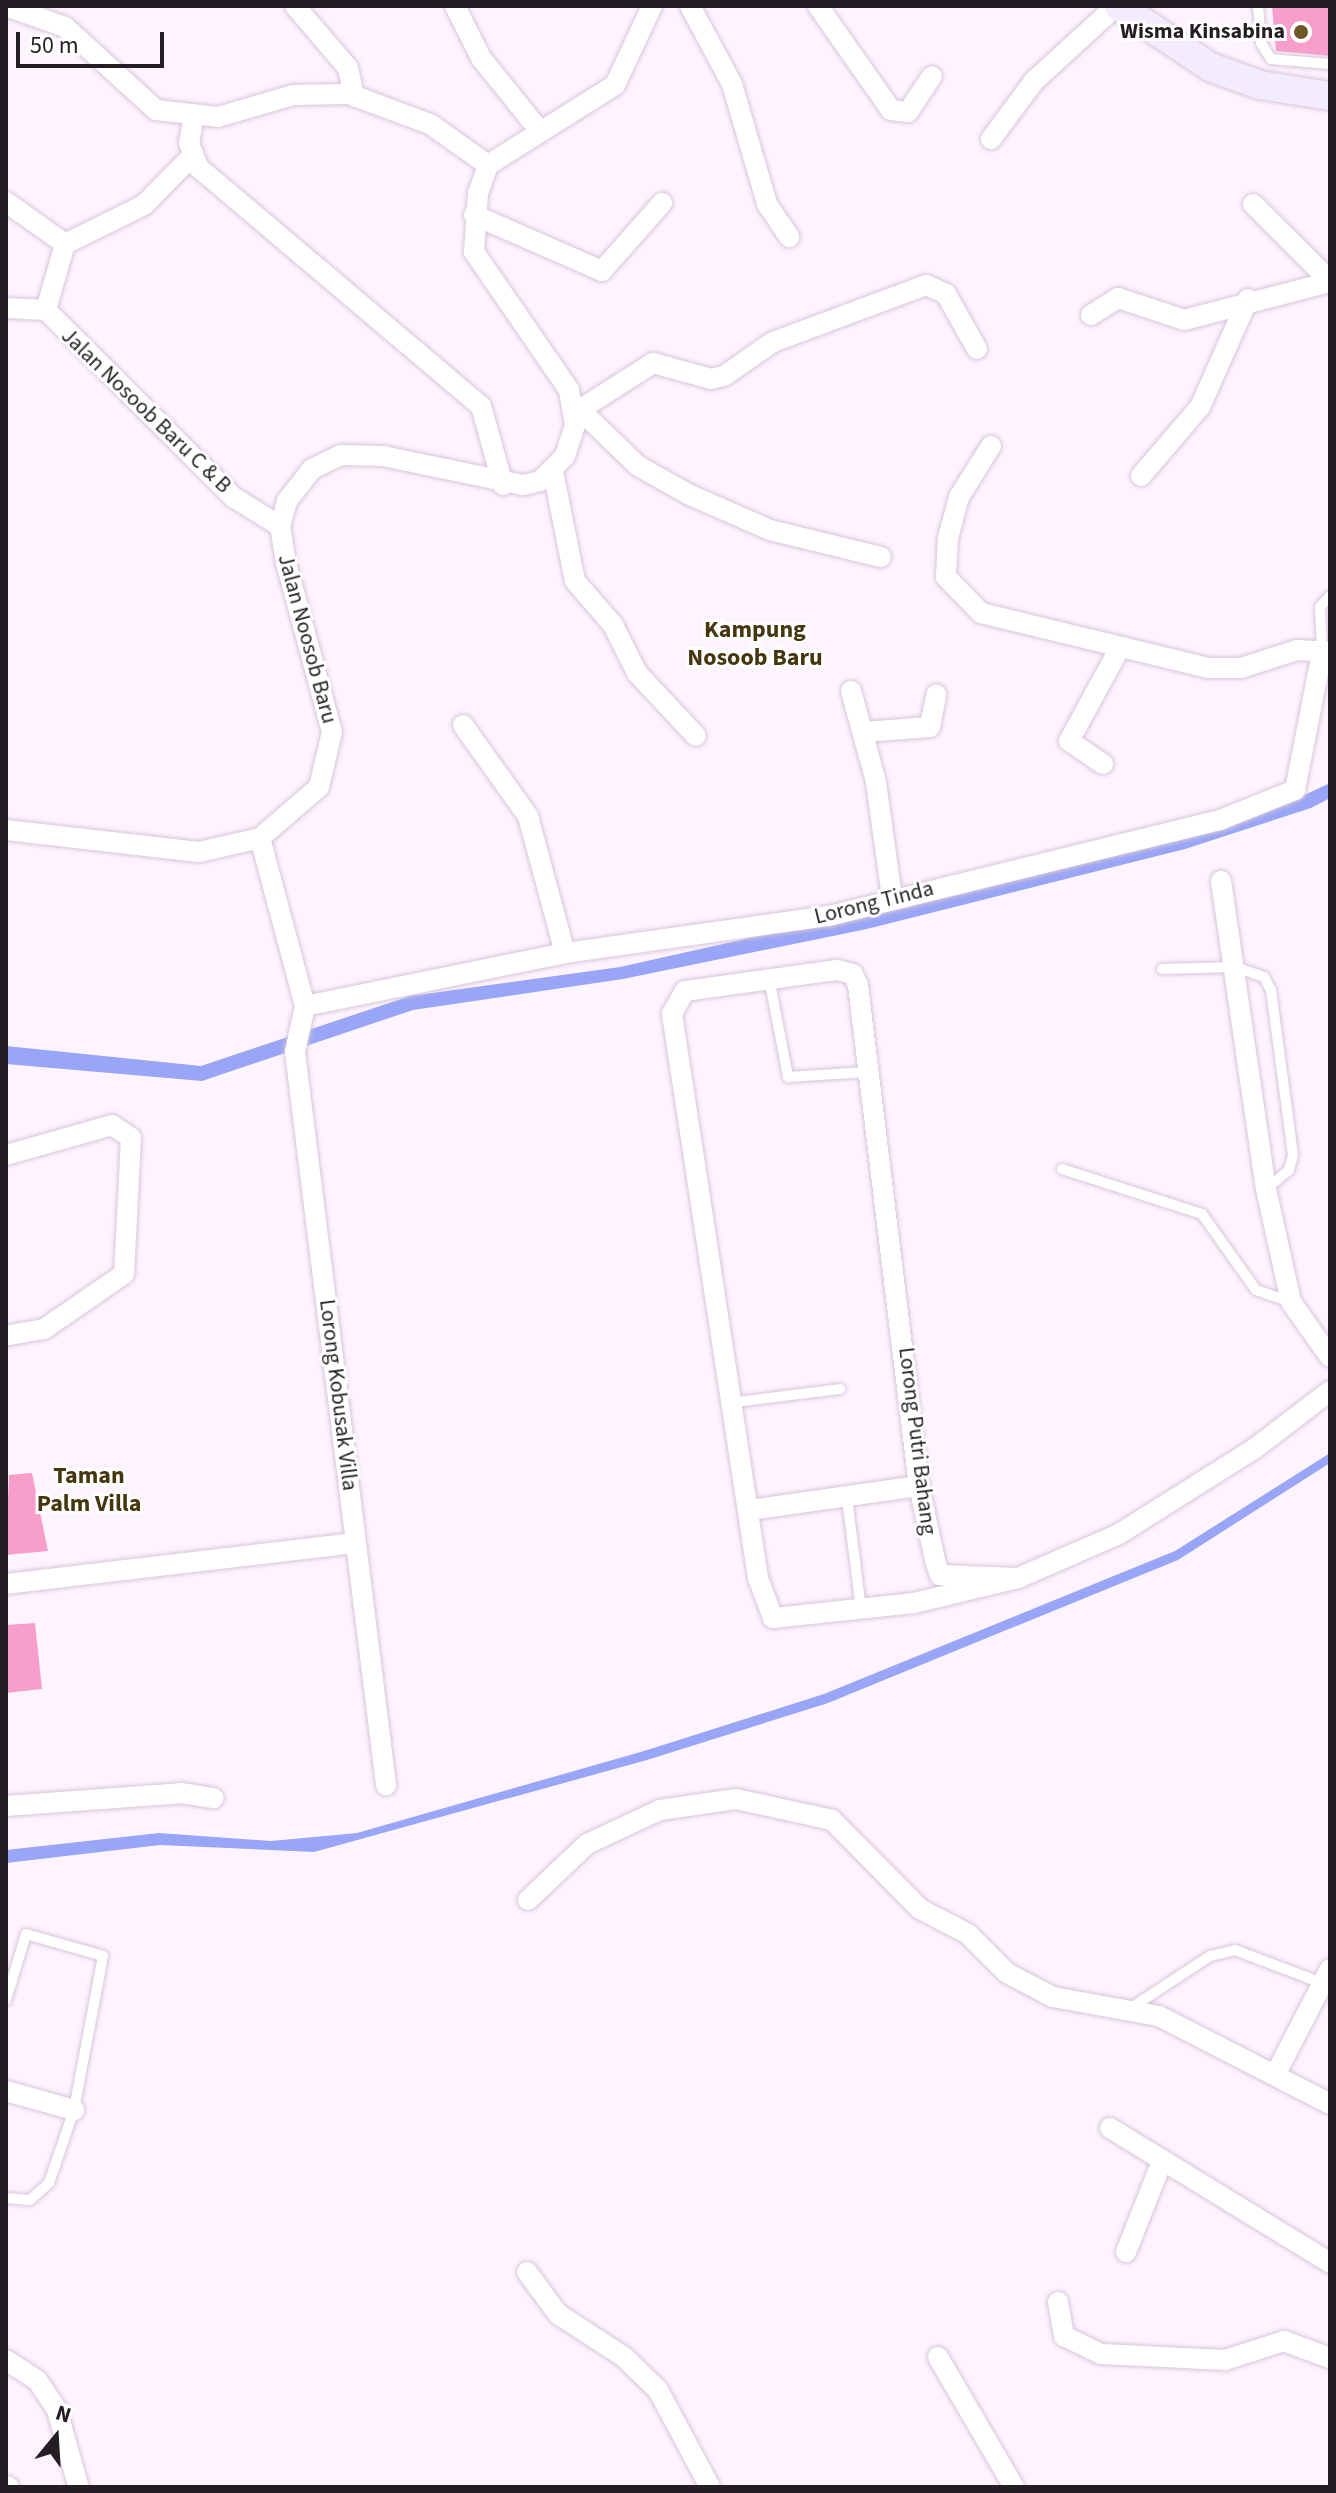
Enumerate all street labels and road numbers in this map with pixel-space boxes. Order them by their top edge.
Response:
street label: Jalan Nosoob Baru C & B [55,323,237,499]
street label: Jalan Noosob Baru [272,551,342,727]
street label: Lorong Tinda [812,875,936,931]
street label: Lorong Kobusak Villa [313,1298,363,1492]
street label: Lorong Putri Bahang [892,1346,942,1536]

